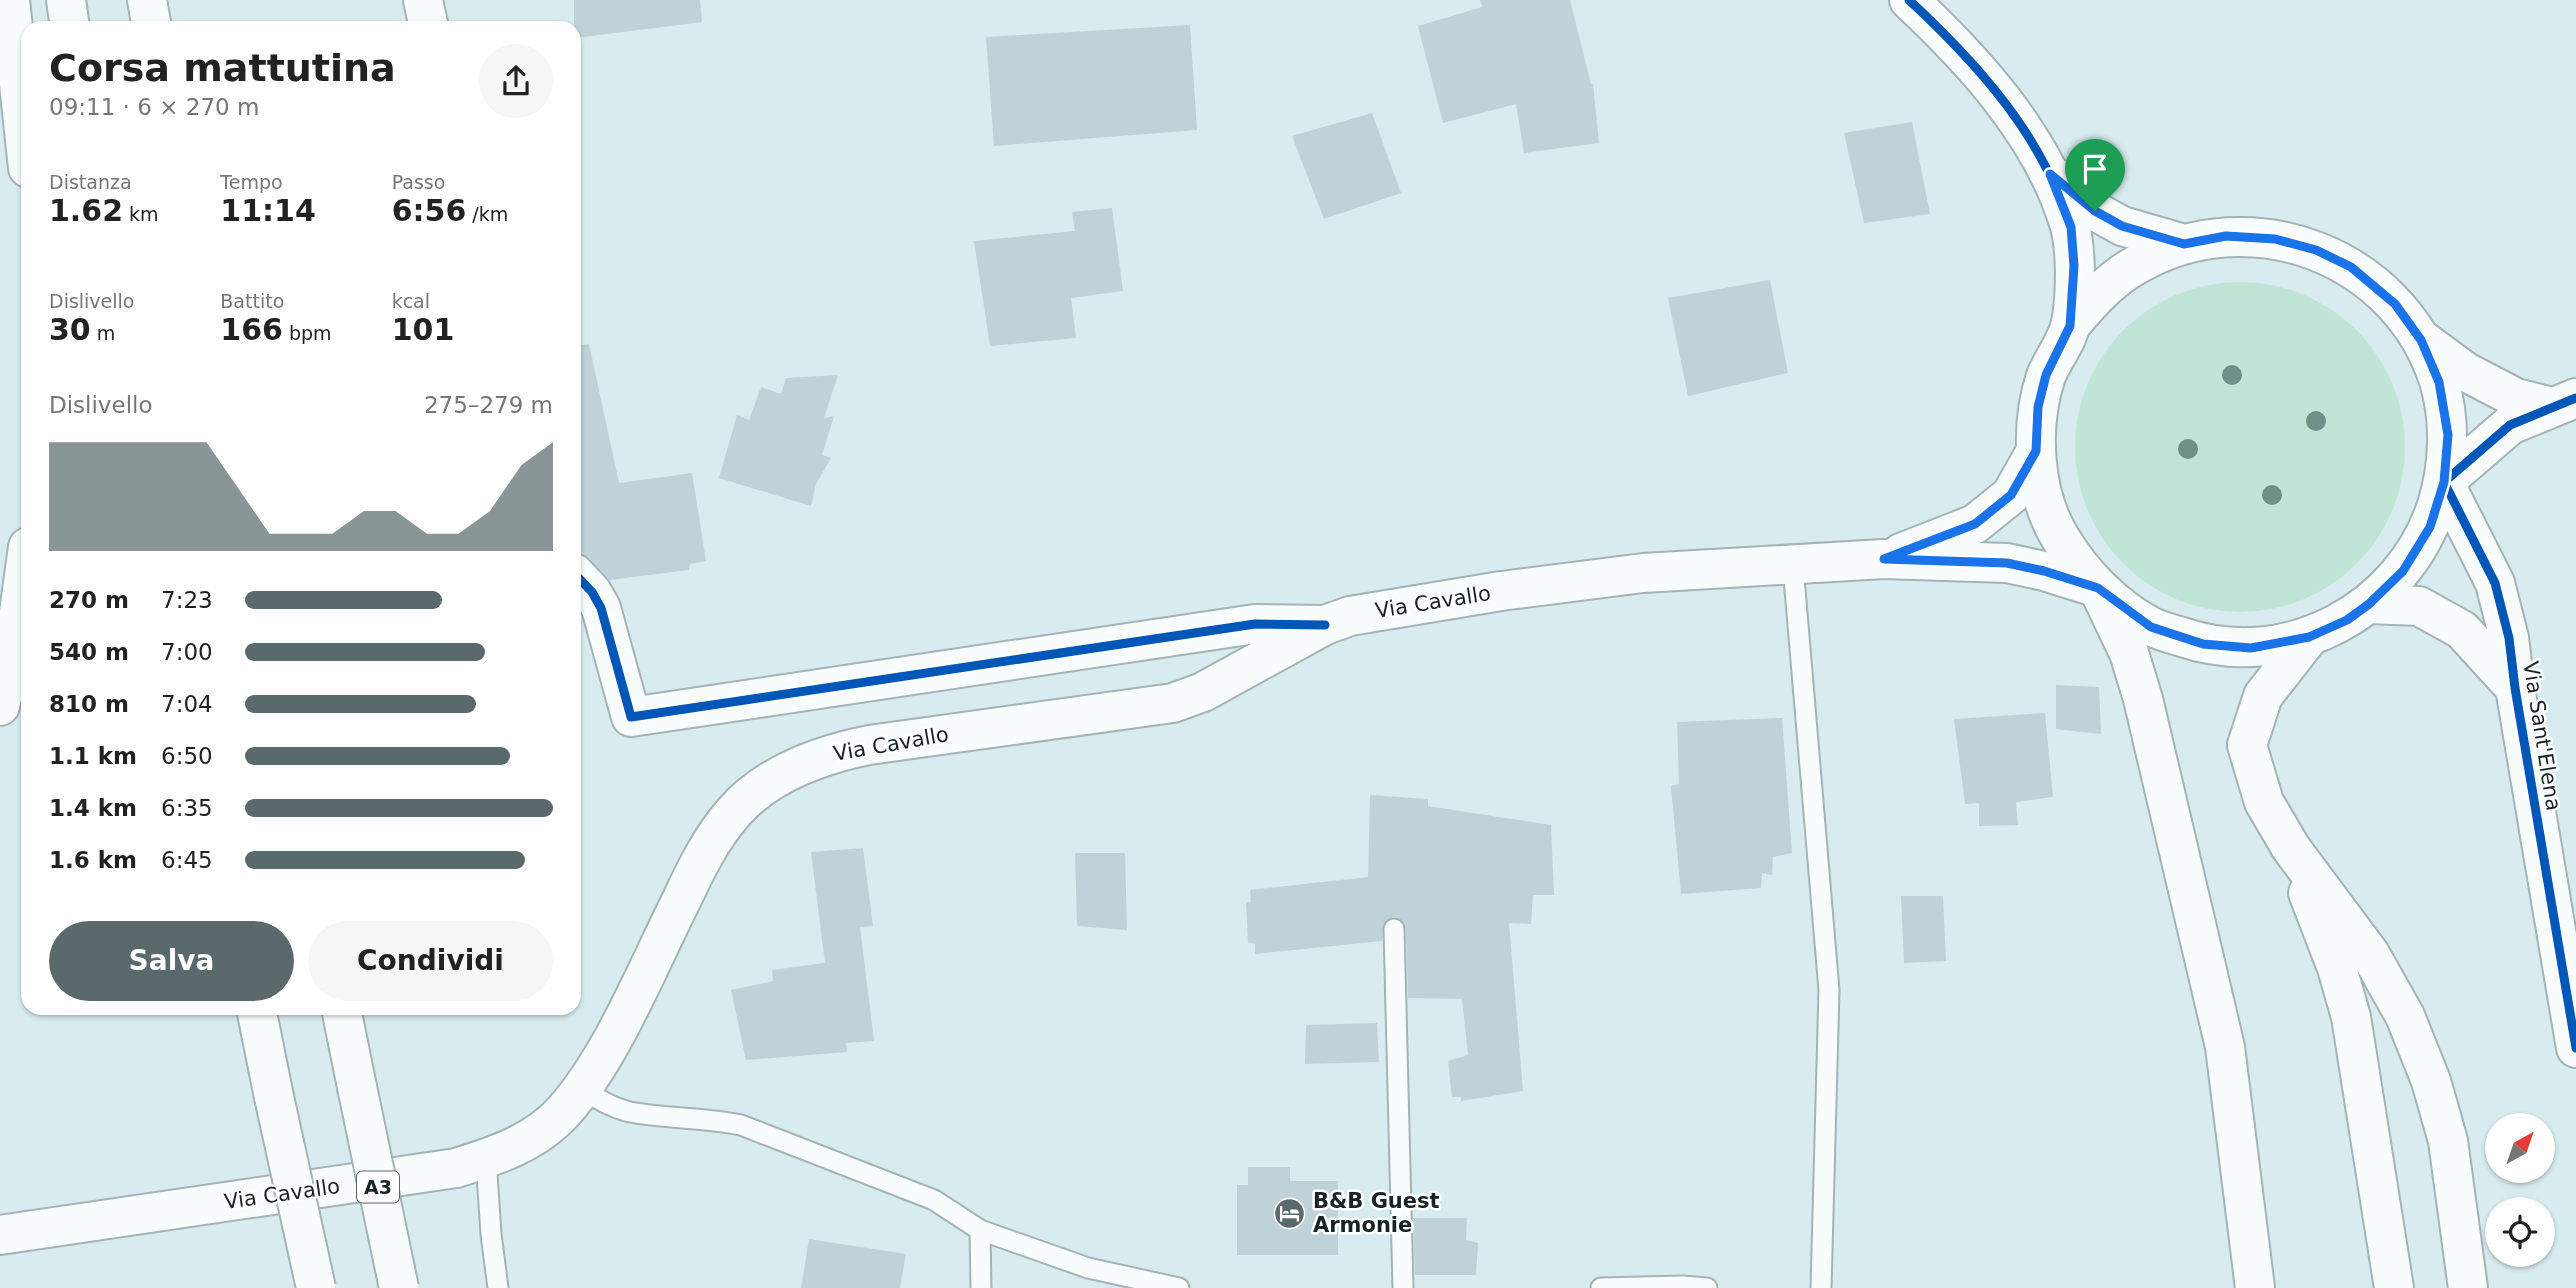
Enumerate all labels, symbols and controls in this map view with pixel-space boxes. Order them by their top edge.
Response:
button: share [479,44,553,118]
text: Corsa mattutina [49,46,396,90]
text: 09:11 · 6 × 270 m [49,94,259,120]
pin [2065,139,2125,211]
icon: arrive [2076,150,2114,188]
text: Distanza [49,171,132,193]
text: Tempo [220,171,283,193]
text: Passo [392,171,445,193]
text: 1.62 [49,193,123,228]
text: 11:14 [220,193,316,228]
text: 6:56 [392,193,466,228]
text: km [123,203,159,225]
text: /km [466,203,508,225]
text: Dislivello [49,290,134,312]
text: Battito [220,290,284,312]
text: kcal [392,290,430,312]
text: 30 [49,312,91,347]
text: 166 [220,312,283,347]
text: 101 [392,312,454,347]
text: m [91,322,115,344]
text: bpm [283,322,332,344]
text: Dislivello [49,392,152,418]
text: 275–279 m [424,392,553,418]
street label: Via Cavallo [1374,581,1492,623]
text: 270 m [49,587,129,613]
text: 7:23 [161,587,213,613]
text: 540 m [49,639,129,665]
text: 7:00 [161,639,213,665]
street label: Via Sant'Elena [2518,660,2566,812]
text: 810 m [49,691,129,717]
text: 7:04 [161,691,213,717]
street label: Via Cavallo [831,722,951,766]
text: 1.1 km [49,743,137,769]
text: 6:50 [161,743,213,769]
text: 1.4 km [49,795,137,821]
text: 6:35 [161,795,213,821]
text: 1.6 km [49,847,137,873]
text: 6:45 [161,847,213,873]
button: Salva [49,921,294,1001]
button: Condividi [308,921,553,1001]
north arrow [2485,1113,2555,1183]
map controls [2485,1113,2555,1267]
road number: A3 [357,1172,399,1203]
street label: Via Cavallo [223,1174,341,1214]
place label: B&B Guest Armonie [1313,1189,1440,1237]
hotel icon: B&B Guest Armonie [1273,1196,1307,1230]
button: locate [2485,1197,2555,1267]

